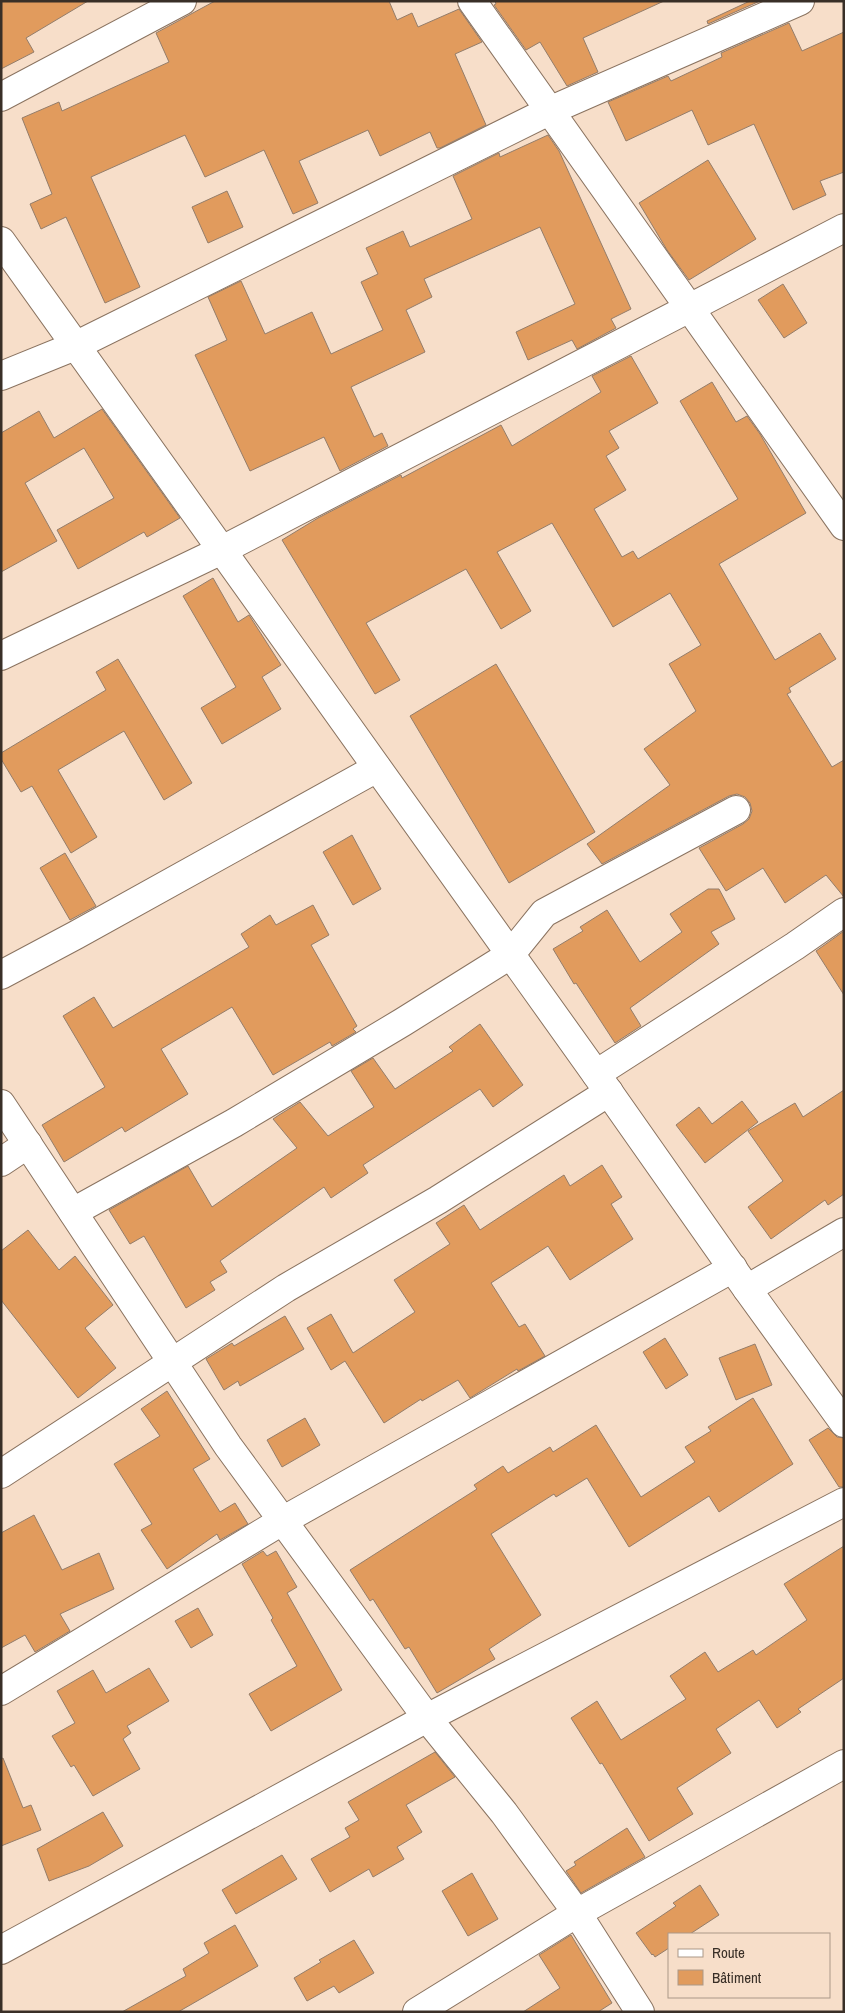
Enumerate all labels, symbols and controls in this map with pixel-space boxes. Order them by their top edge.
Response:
legend [668,1933,830,1998]
text: Route [712,1942,745,1963]
text: Bâtiment [712,1967,762,1988]

